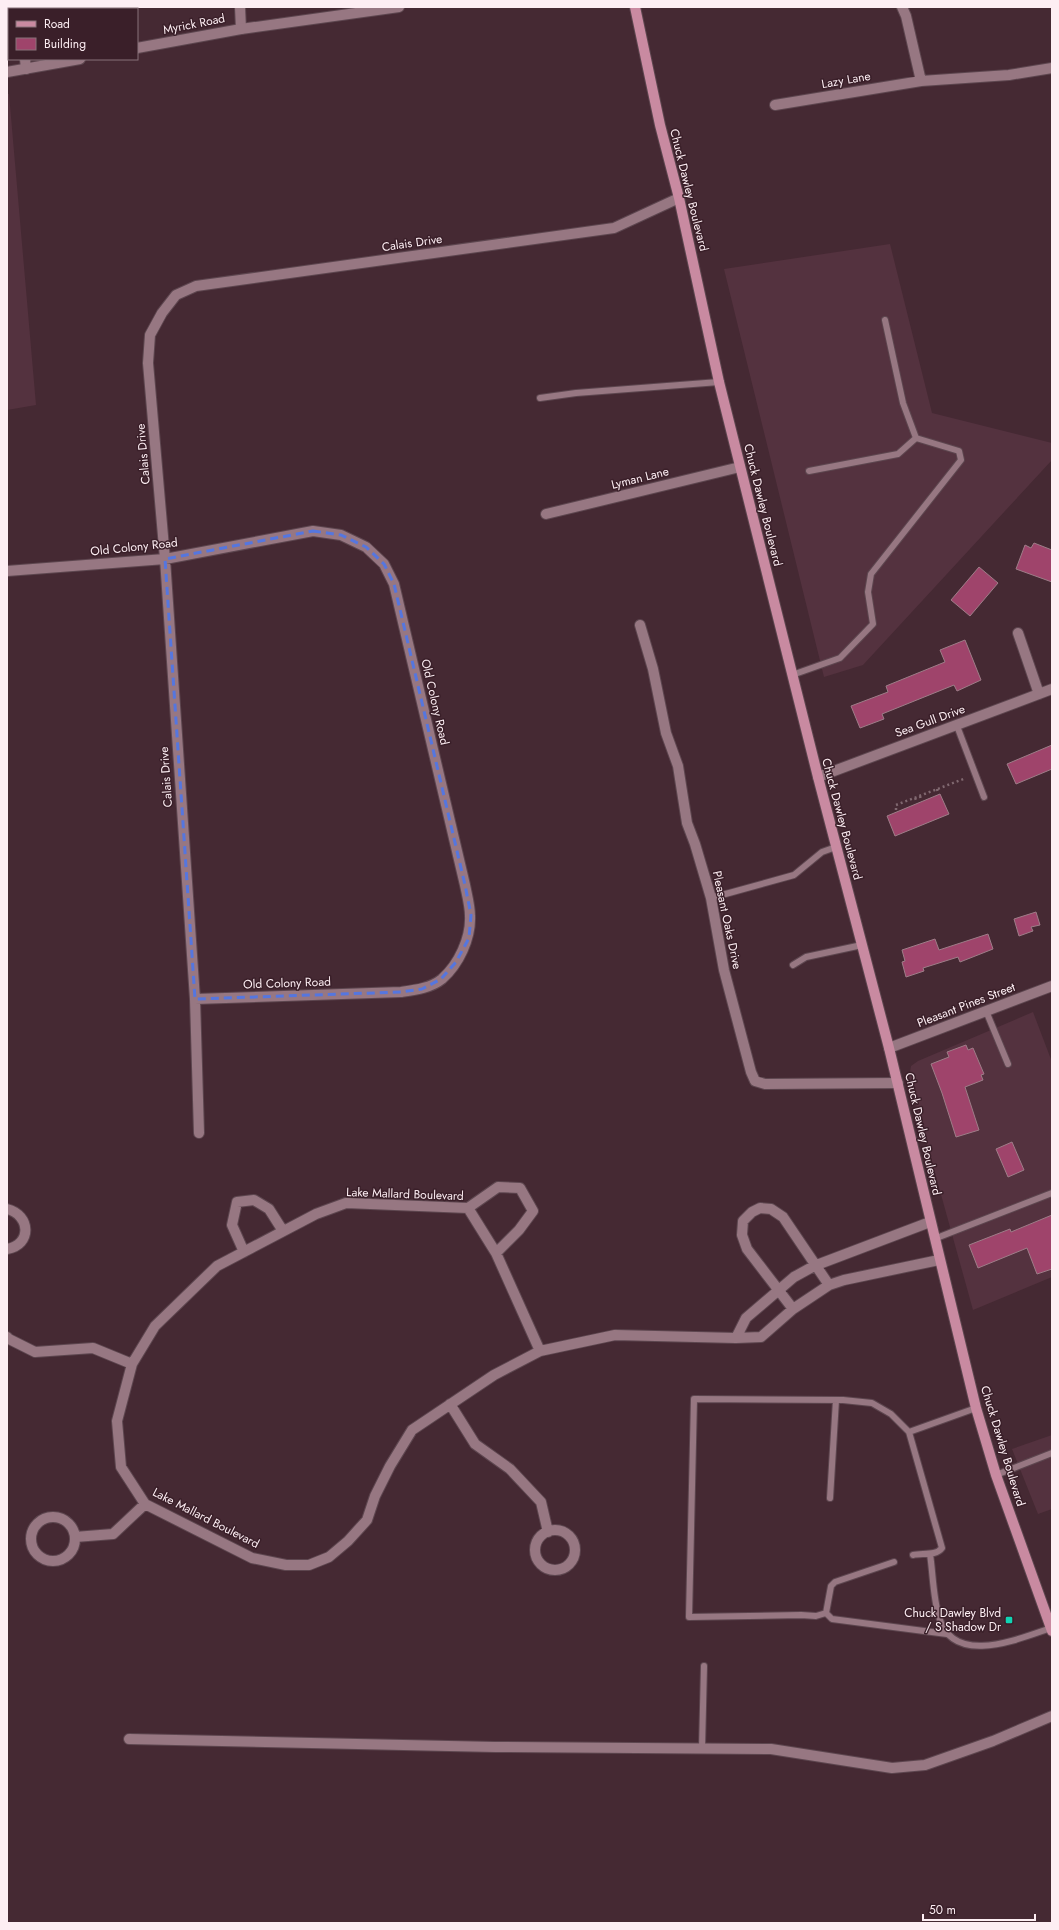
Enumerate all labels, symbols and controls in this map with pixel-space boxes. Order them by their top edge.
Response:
legend [8,8,138,60]
street label: Myrick Road [161,9,227,39]
text: Road [44,15,70,33]
text: Building [44,35,86,53]
street label: Lazy Lane [820,67,872,93]
street label: Chuck Dawley Boulevard [665,127,713,253]
street label: Calais Drive [381,230,443,256]
street label: Calais Drive [131,423,155,485]
street label: Chuck Dawley Boulevard [739,442,787,568]
street label: Lyman Lane [609,462,671,494]
street label: Old Colony Road [89,533,179,561]
street label: Old Colony Road [416,657,454,747]
street label: Sea Gull Drive [892,700,968,742]
street label: Calais Drive [155,746,177,808]
street label: Chuck Dawley Boulevard [817,756,867,882]
street label: Pleasant Oaks Drive [708,869,746,971]
street label: Old Colony Road [243,972,331,994]
street label: Pleasant Pines Street [914,978,1018,1032]
street label: Chuck Dawley Boulevard [900,1071,946,1197]
street label: Lake Mallard Boulevard [346,1183,464,1205]
street label: Chuck Dawley Boulevard [976,1383,1030,1509]
street label: Lake Mallard Boulevard [149,1483,263,1553]
place label: Chuck Dawley Blvd / S Shadow Dr [904,1604,1002,1636]
marker: Chuck Dawley Blvd / S Shadow Dr [1004,1615,1014,1625]
scale bar [923,1896,1035,1922]
text: 50 m [929,1901,956,1919]

